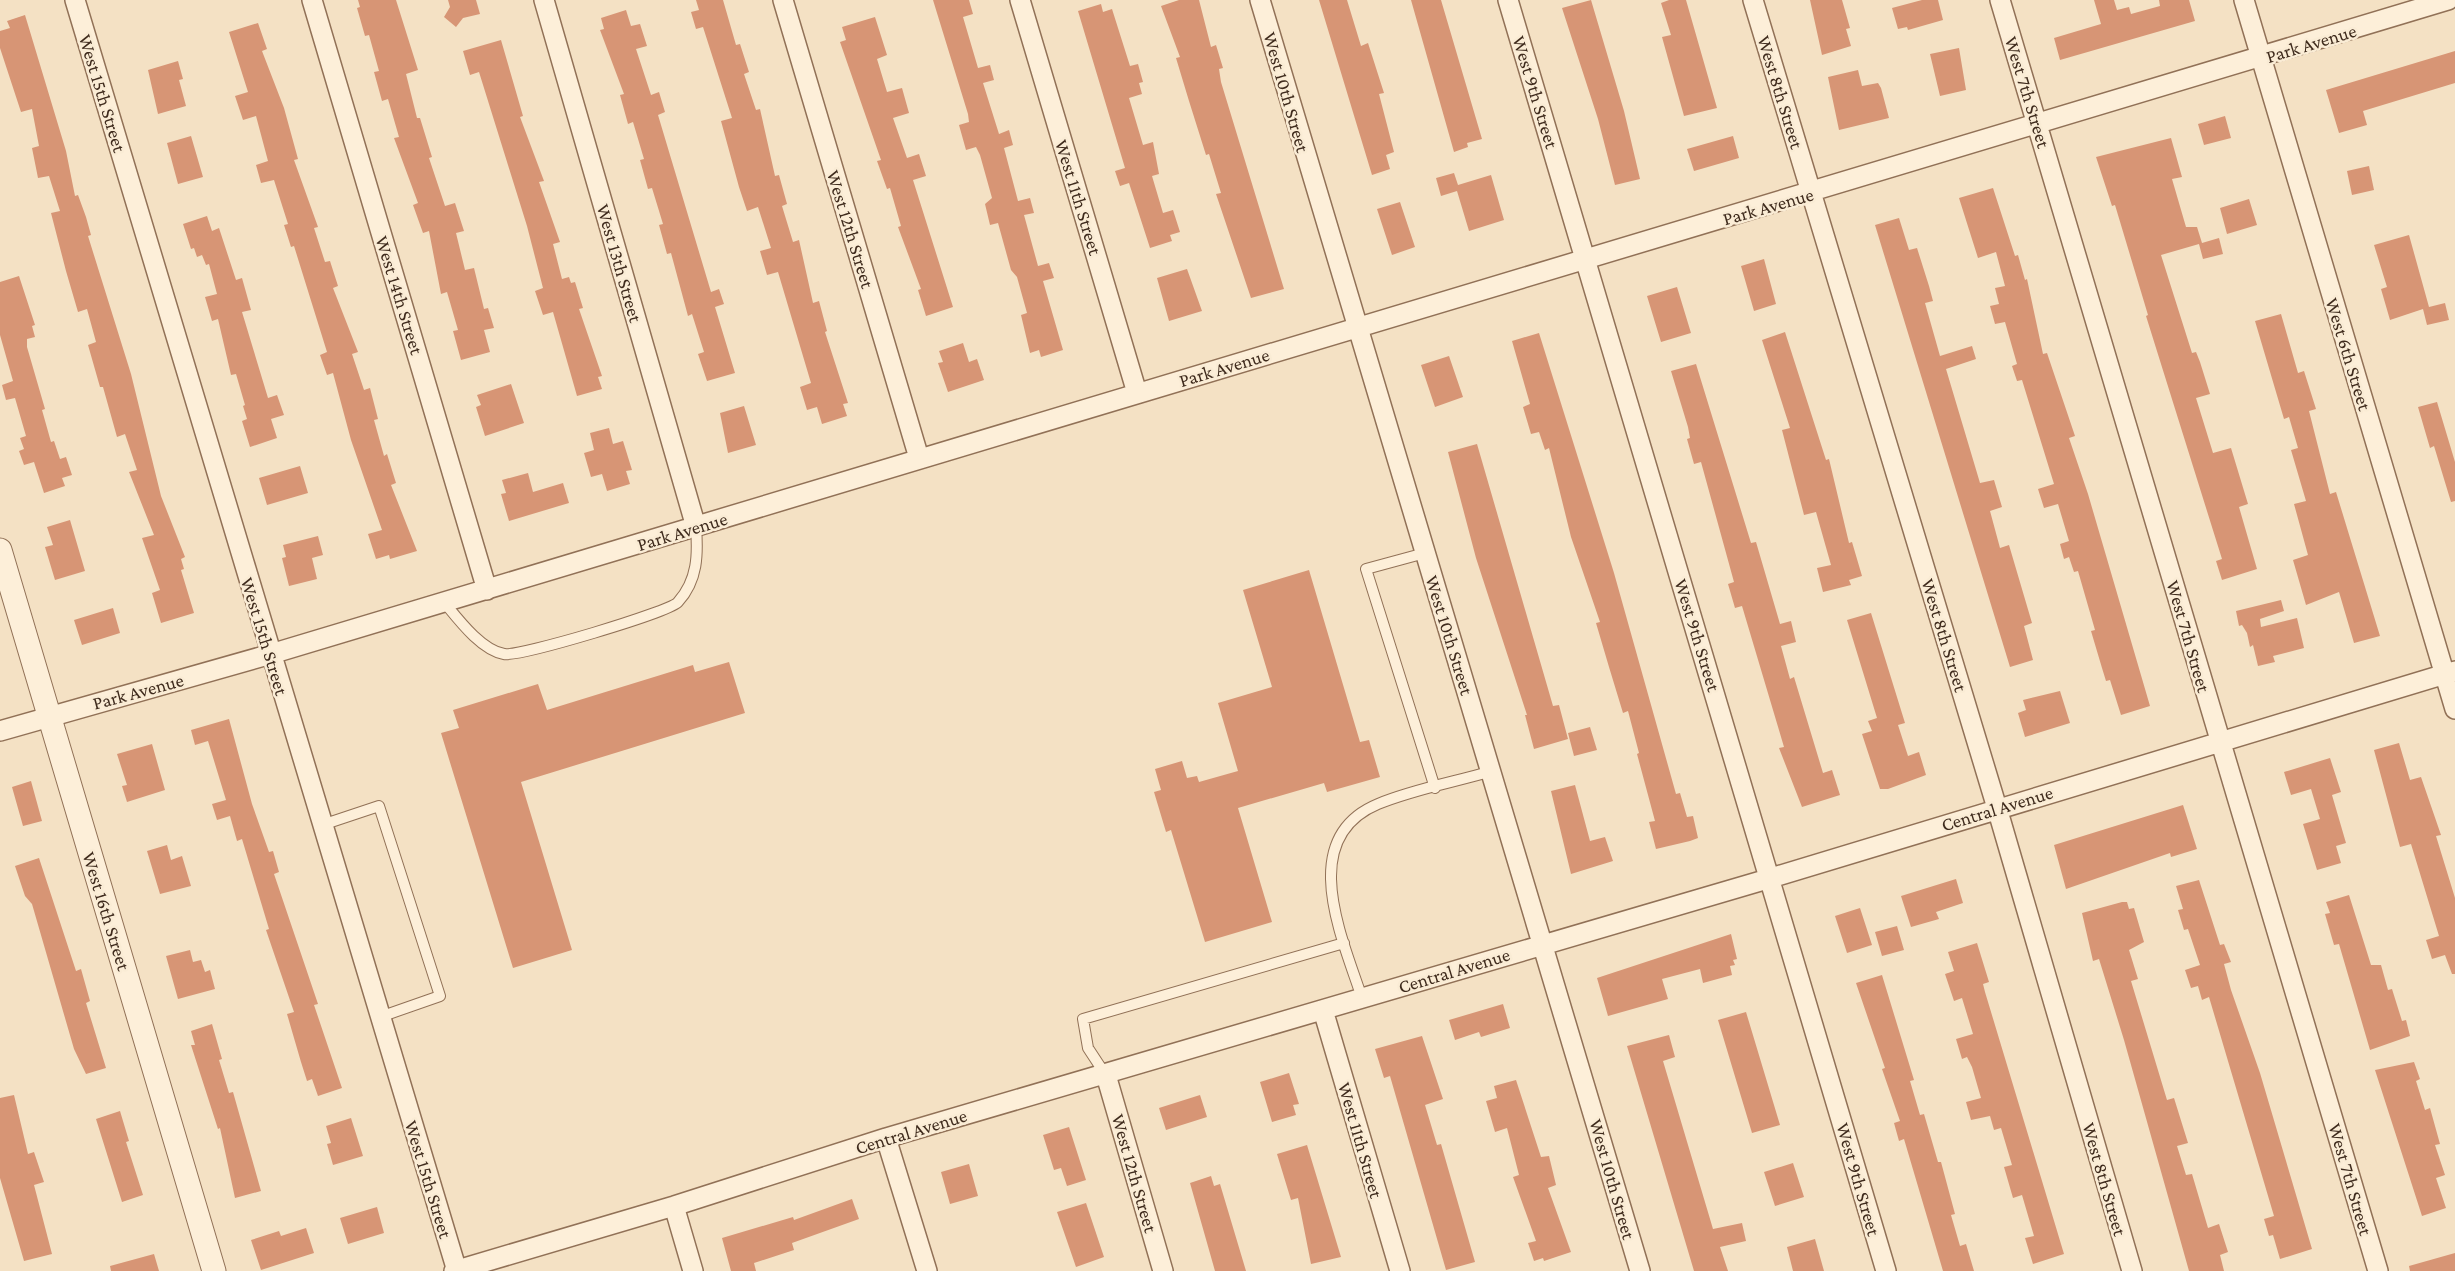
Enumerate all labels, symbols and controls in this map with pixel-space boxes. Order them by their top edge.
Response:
street label: Park Avenue [2263,20,2359,67]
street label: West 10th Street [1259,30,1314,155]
street label: West 15th Street [75,32,131,155]
street label: West 9th Street [1508,33,1563,152]
street label: West 8th Street [1753,33,1808,152]
street label: West 7th Street [2001,34,2055,151]
street label: West 11th Street [1051,137,1106,258]
street label: West 12th Street [823,168,879,291]
street label: Park Avenue [1720,184,1816,229]
street label: West 13th Street [593,202,647,325]
street label: West 14th Street [372,233,428,358]
street label: West 6th Street [2321,295,2376,414]
street label: Park Avenue [1176,344,1272,391]
street label: Park Avenue [634,508,730,555]
street label: West 10th Street [1421,573,1478,698]
street label: West 15th Street [237,575,293,698]
street label: West 9th Street [1670,576,1725,695]
street label: West 8th Street [1917,576,1972,695]
street label: West 7th Street [2163,578,2215,695]
street label: Park Avenue [90,669,186,714]
street label: Central Avenue [1939,782,2056,835]
street label: West 16th Street [79,849,135,974]
street label: Central Avenue [1396,944,1513,997]
street label: West 11th Street [1334,1080,1387,1201]
street label: Central Avenue [853,1105,970,1158]
street label: West 12th Street [1108,1111,1162,1235]
street label: West 10th Street [1585,1117,1640,1242]
street label: West 15th Street [401,1118,457,1241]
street label: West 9th Street [1832,1120,1885,1239]
street label: West 8th Street [2078,1120,2131,1239]
street label: West 7th Street [2325,1121,2377,1238]

